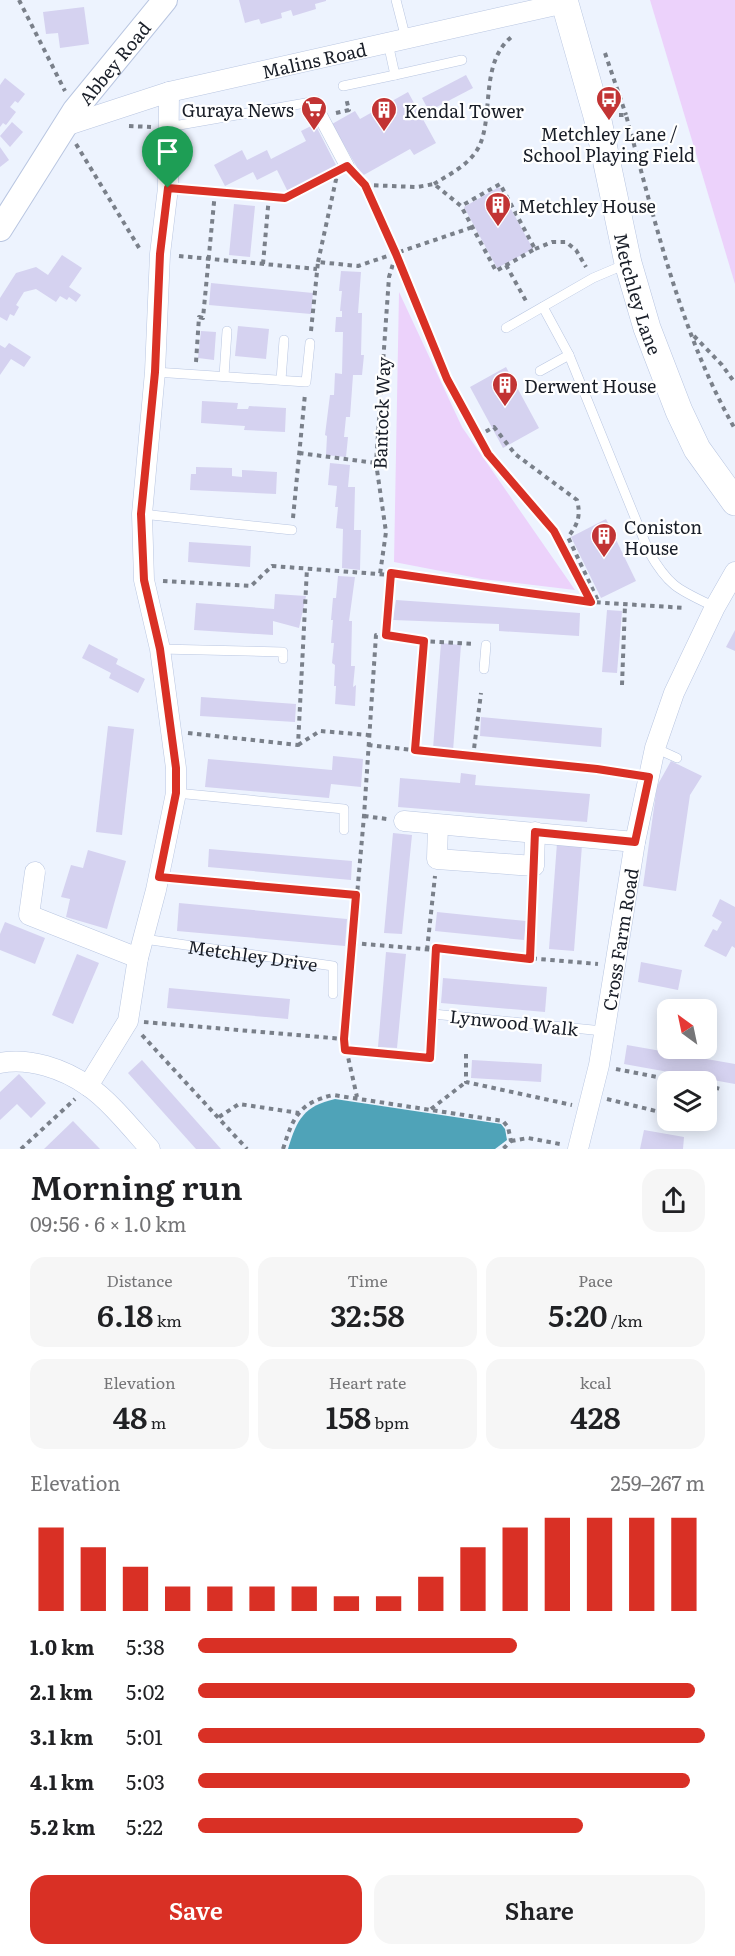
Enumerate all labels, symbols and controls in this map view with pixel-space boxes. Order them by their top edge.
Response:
street label: Abbey Road [71,15,156,110]
street label: Malins Road [259,35,369,84]
bus stop icon: Metchley Lane / School Playing Field [594,84,624,122]
supermarket icon: Guraya News [299,94,329,132]
building icon: Kendal Tower [369,95,399,133]
place label: Guraya News [182,96,294,123]
place label: Kendal Tower [404,97,524,124]
place label: Metchley Lane / School Playing Field [523,120,695,168]
pin [142,126,193,188]
icon: arrive [151,135,184,168]
building icon: Metchley House [483,190,513,228]
place label: Metchley House [518,192,656,219]
street label: Metchley Lane [608,230,669,358]
street label: Bantock Way [366,356,396,470]
building icon: Derwent House [490,370,520,408]
place label: Derwent House [524,372,656,399]
place label: Coniston House [624,513,702,561]
building icon: Coniston House [589,521,619,559]
street label: Cross Farm Road [594,866,644,1013]
street label: Metchley Drive [186,932,320,977]
north arrow [657,999,717,1059]
map controls [657,999,717,1131]
street label: Lynwood Walk [448,1002,581,1042]
button: layers [657,1071,717,1131]
text: Morning run [30,1161,243,1210]
button: share [642,1169,705,1232]
text: 09:56 · 6 × 1.0 km [30,1208,186,1238]
text: Distance [106,1268,173,1292]
text: Time [347,1268,388,1292]
text: Pace [578,1268,613,1292]
text: 6.18 [97,1292,154,1336]
text: 32:58 [330,1292,405,1336]
text: 5:20 [548,1292,608,1336]
text: km [154,1308,182,1332]
text: /km [608,1308,643,1332]
text: Elevation [103,1370,176,1394]
text: Heart rate [329,1370,406,1394]
text: kcal [580,1370,611,1394]
text: 48 [113,1394,147,1438]
text: 158 [326,1394,371,1438]
text: 428 [570,1394,621,1438]
text: m [147,1410,166,1434]
text: bpm [371,1410,409,1434]
text: Elevation [30,1467,120,1497]
text: 259–267 m [611,1467,705,1497]
text: 1.0 km [30,1631,95,1661]
text: 5:38 [126,1631,164,1661]
text: 2.1 km [30,1676,93,1706]
text: 5:02 [126,1676,164,1706]
text: 3.1 km [30,1721,93,1751]
text: 5:01 [126,1721,163,1751]
text: 4.1 km [30,1766,94,1796]
text: 5:03 [126,1766,165,1796]
text: 5.2 km [30,1811,96,1841]
text: 5:22 [126,1811,163,1841]
button: Save [30,1875,362,1944]
button: Share [374,1875,705,1944]

